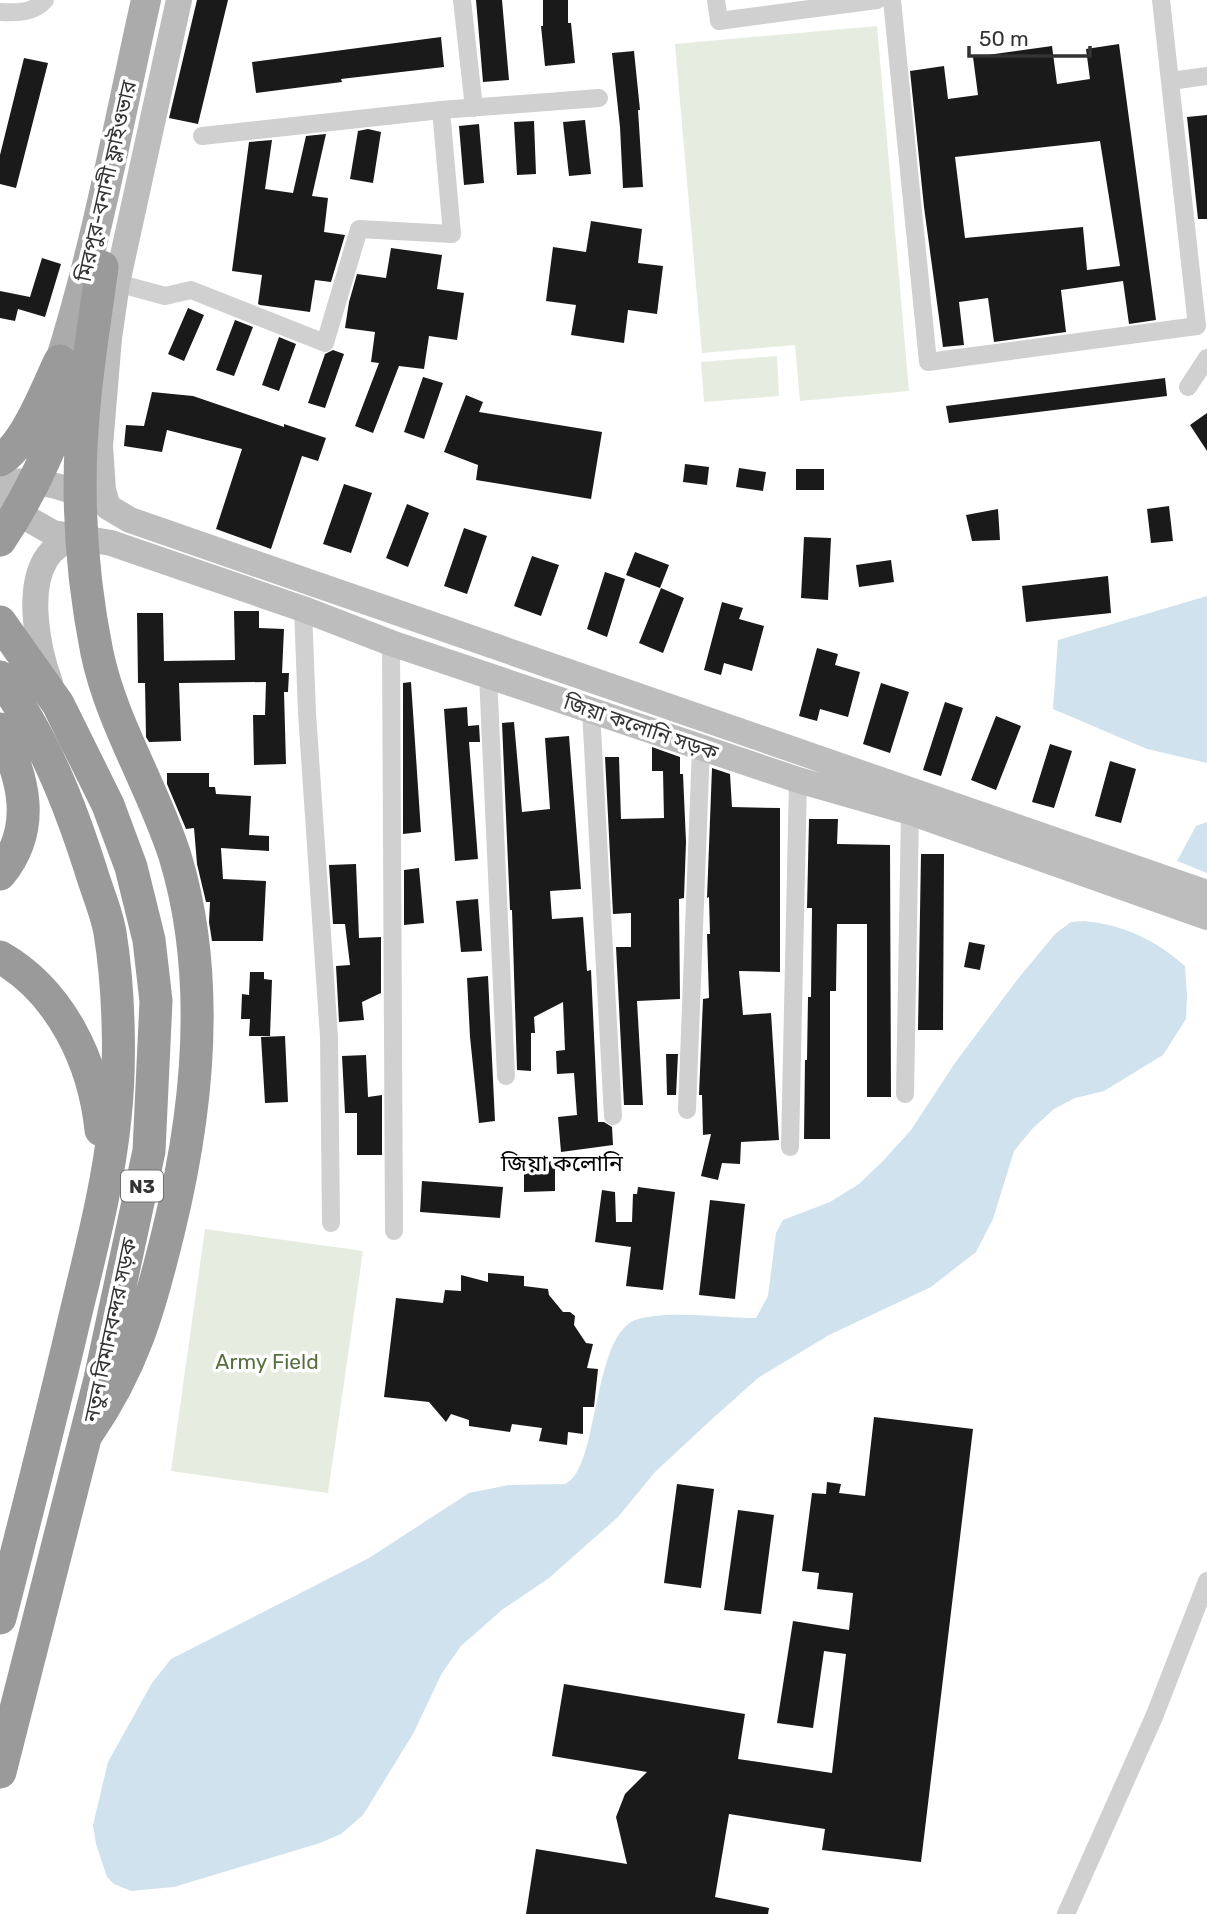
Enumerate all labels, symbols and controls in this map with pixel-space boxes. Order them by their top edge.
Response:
scale bar [969,14,1090,58]
text: 50 m [979,26,1029,51]
street label: মিরপুর-বনানী ফ্লাইওভার [70,78,141,285]
street label: জিয়া কলোনি সড়ক [560,689,722,765]
district label: জিয়া কলোনি [500,1149,624,1177]
road number: N3 [121,1170,163,1202]
street label: নতুন বিমানবন্দর সড়ক [78,1235,143,1425]
park label: Army Field [215,1349,319,1374]

